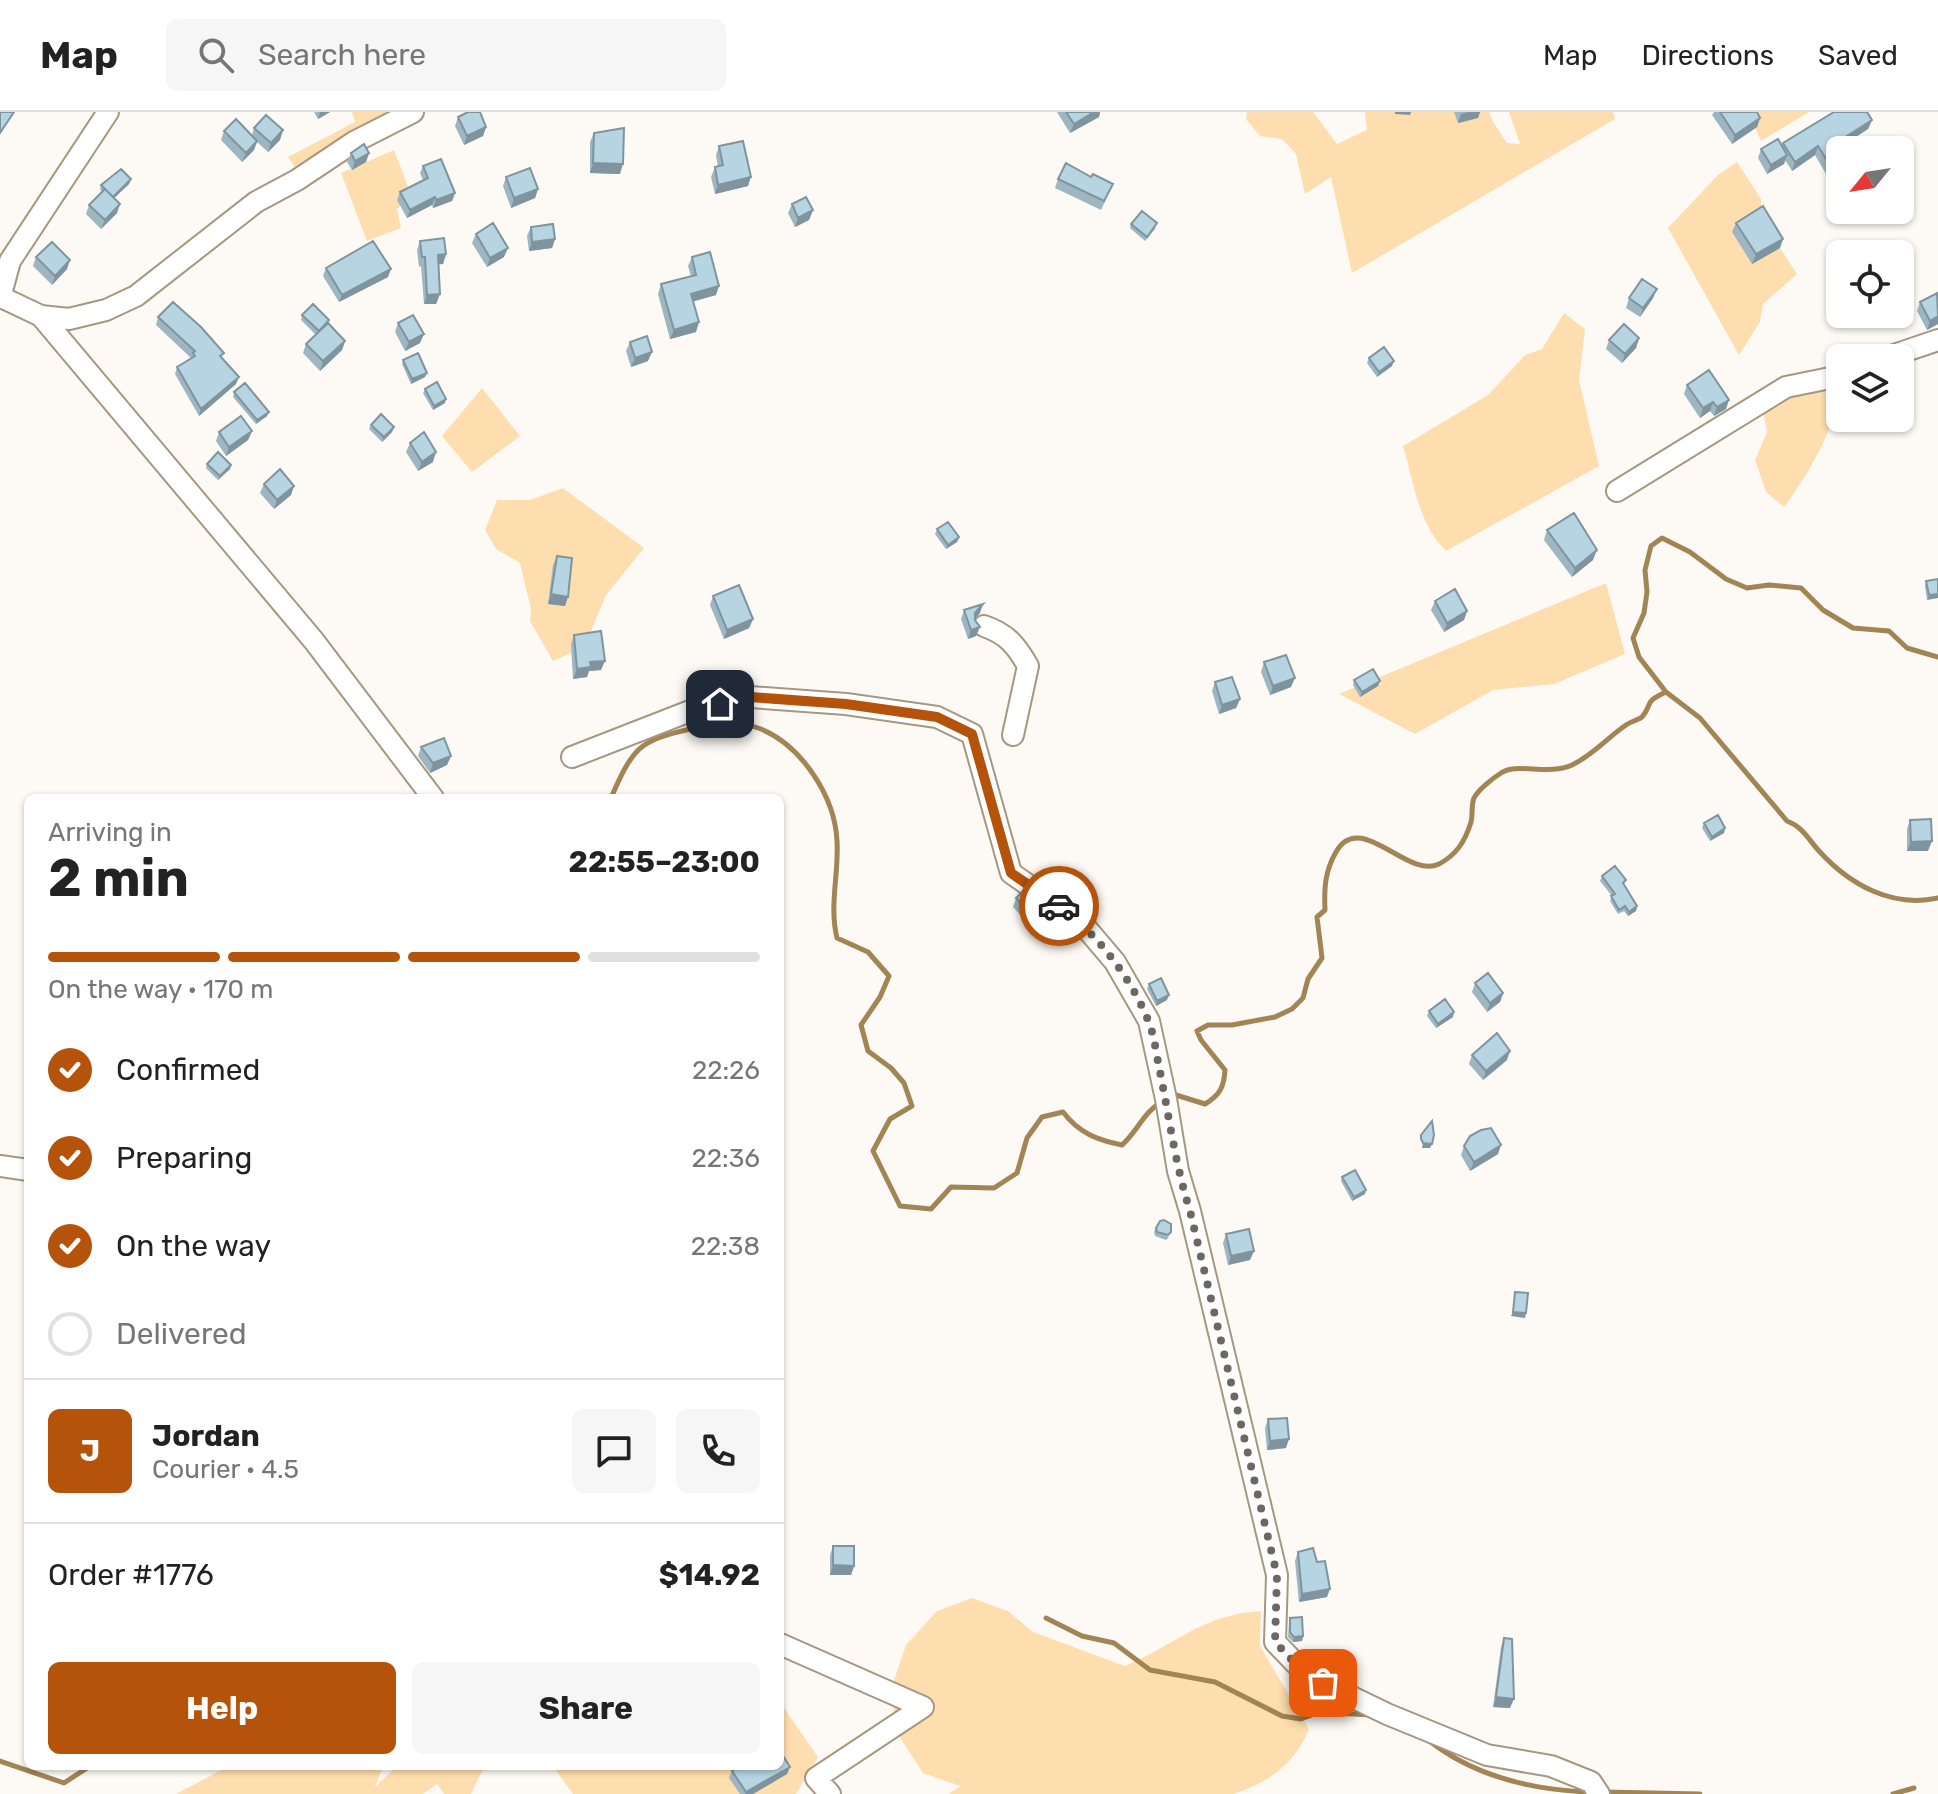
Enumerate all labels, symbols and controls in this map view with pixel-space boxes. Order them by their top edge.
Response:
search box [166,19,726,91]
text: Map [40,32,118,78]
icon: search [194,33,238,77]
text: Search here [258,37,426,73]
text: Map [1543,39,1597,72]
text: Directions [1641,39,1774,72]
text: Saved [1818,39,1898,72]
north arrow [1826,136,1914,224]
map controls [1826,136,1914,432]
button: locate [1826,240,1914,328]
button: layers [1826,344,1914,432]
pin [686,670,754,738]
icon: home [698,682,742,726]
text: Arriving in [48,817,172,848]
text: 22:55–23:00 [568,844,760,880]
text: 2 min [48,847,189,909]
courier [1019,866,1099,946]
icon: car [1037,884,1081,928]
text: On the way · 170 m [48,974,273,1005]
icon: check [48,1048,92,1092]
text: Confirmed [116,1052,260,1088]
text: 22:26 [692,1055,760,1086]
icon: check [48,1136,92,1180]
text: Preparing [116,1140,252,1176]
text: 22:36 [692,1143,760,1174]
icon: check [48,1224,92,1268]
text: On the way [116,1228,271,1264]
text: 22:38 [691,1231,760,1262]
text: Delivered [116,1316,247,1352]
button: chat [572,1409,656,1493]
button: phone [676,1409,760,1493]
text: Jordan [152,1418,260,1454]
text: J [80,1433,100,1469]
text: Courier · 4.5 [152,1454,299,1485]
text: Order #1776 [48,1557,214,1593]
text: $14.92 [659,1557,760,1593]
pin [1289,1649,1357,1717]
icon: bag [1301,1661,1345,1705]
button: Help [48,1662,396,1754]
button: Share [412,1662,760,1754]

